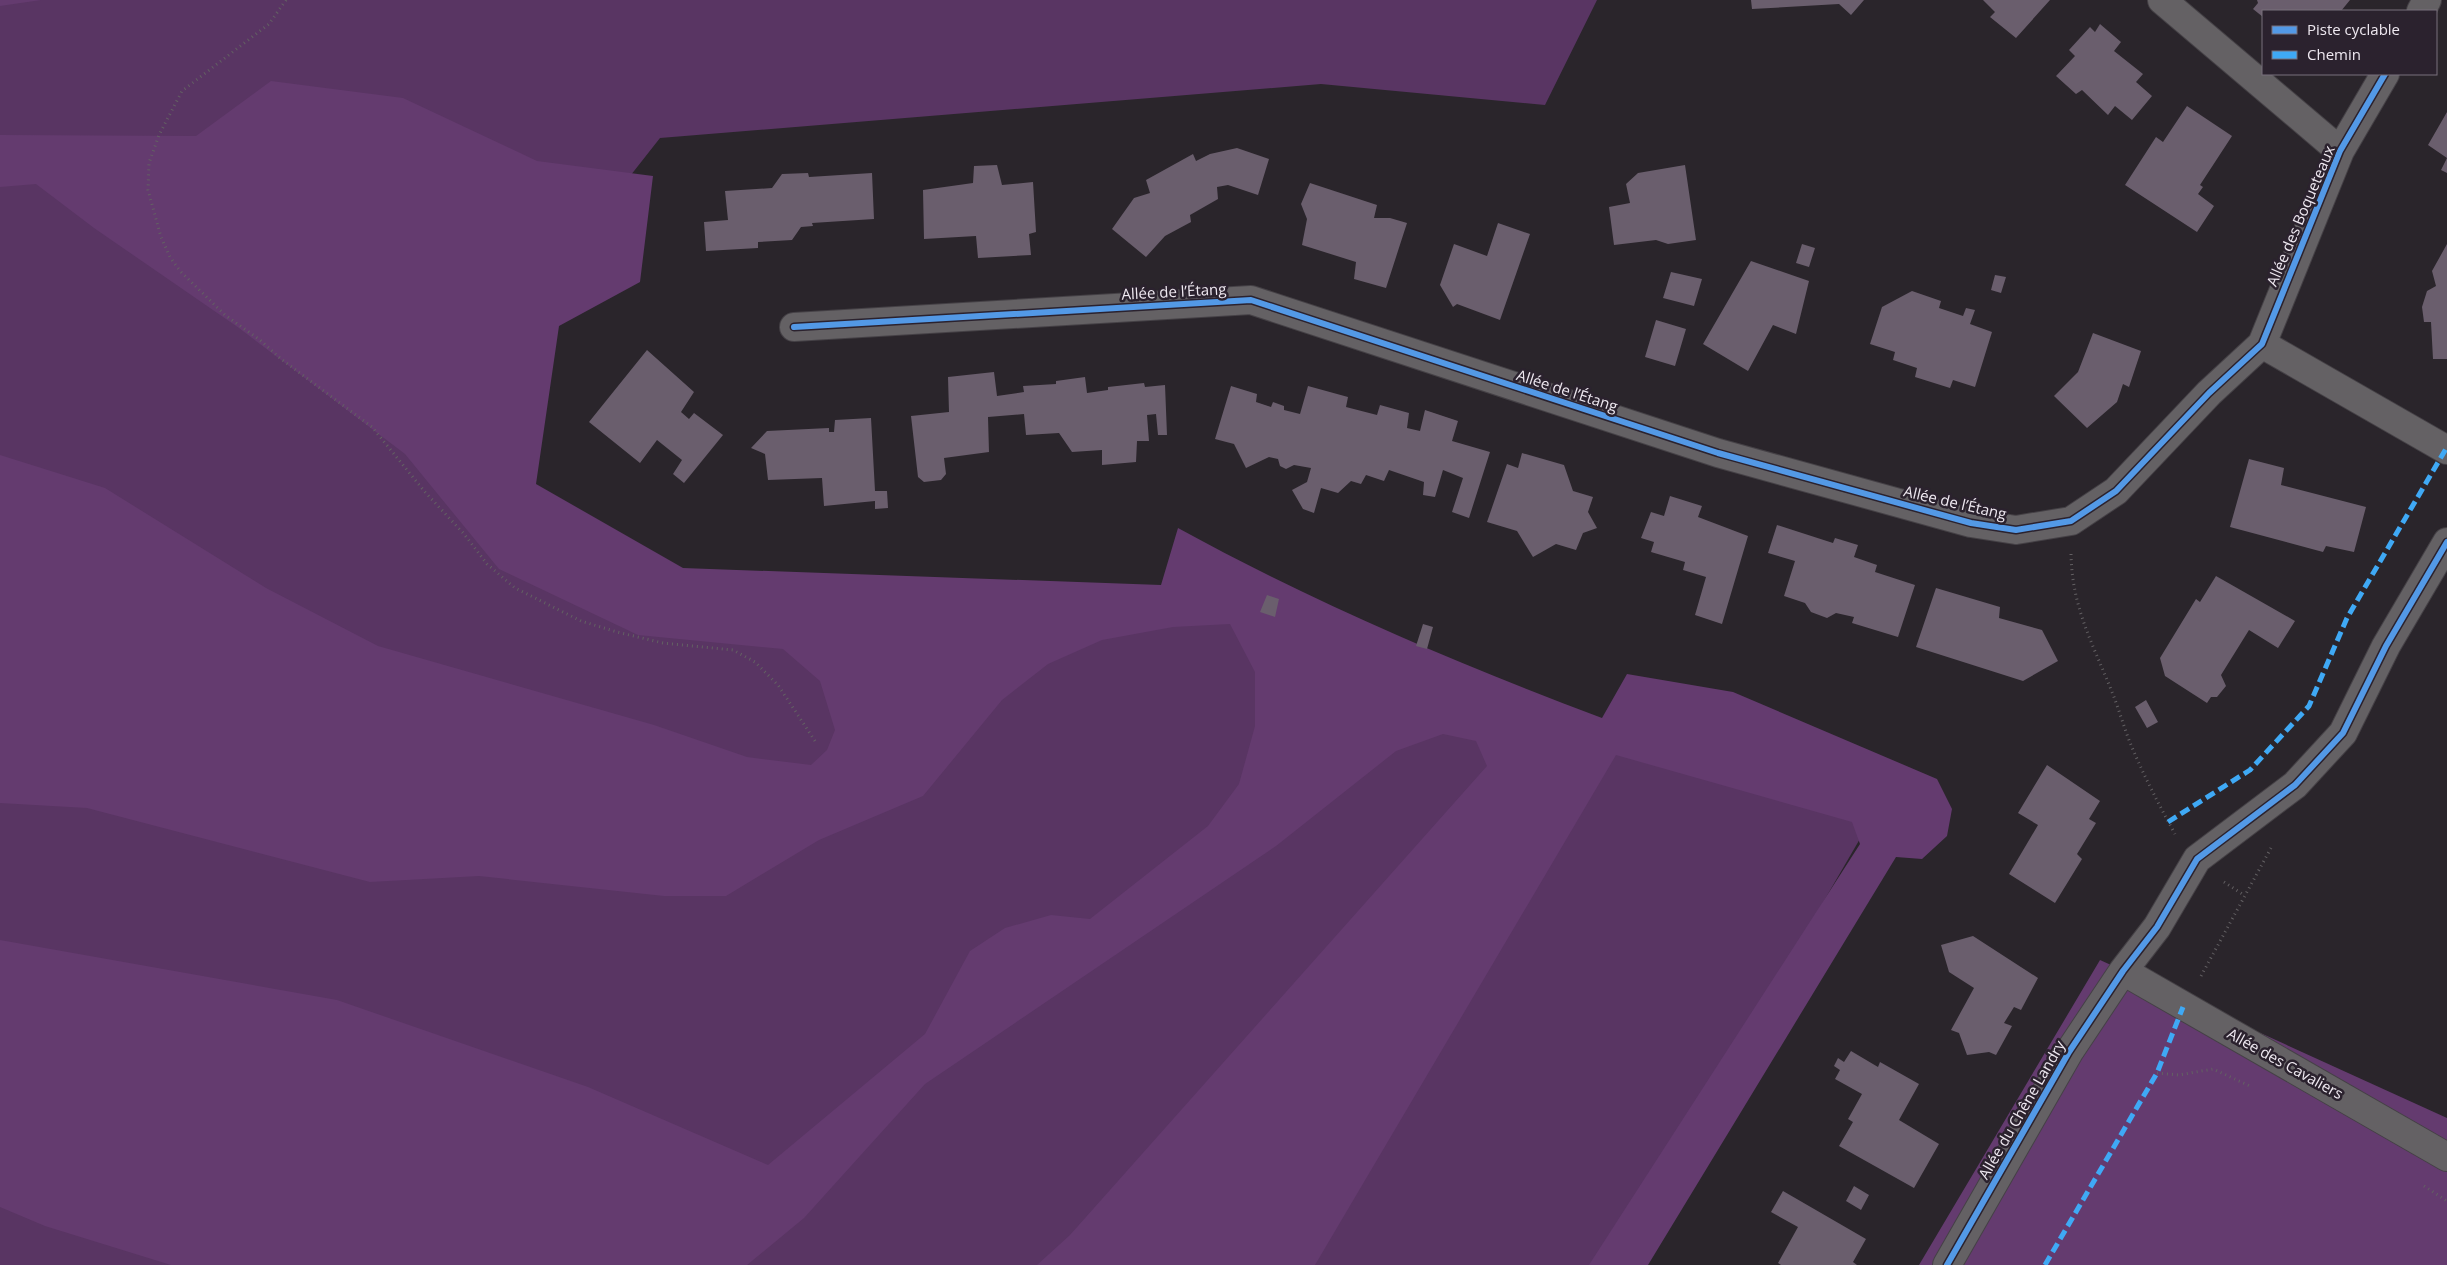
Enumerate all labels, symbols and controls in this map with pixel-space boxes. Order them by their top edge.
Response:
legend [2262,10,2437,75]
text: Piste cyclable [2307,19,2400,39]
text: Chemin [2307,44,2361,64]
street label: Allée des Boqueteaux [2261,142,2339,289]
street label: Allée de l’Étang [1121,278,1227,304]
street label: Allée de l’Étang [1514,364,1620,416]
street label: Allée de l’Étang [1902,480,2009,524]
street label: Allée des Cavaliers [2224,1023,2347,1103]
street label: Allée du Chêne Landry [1973,1036,2069,1182]

